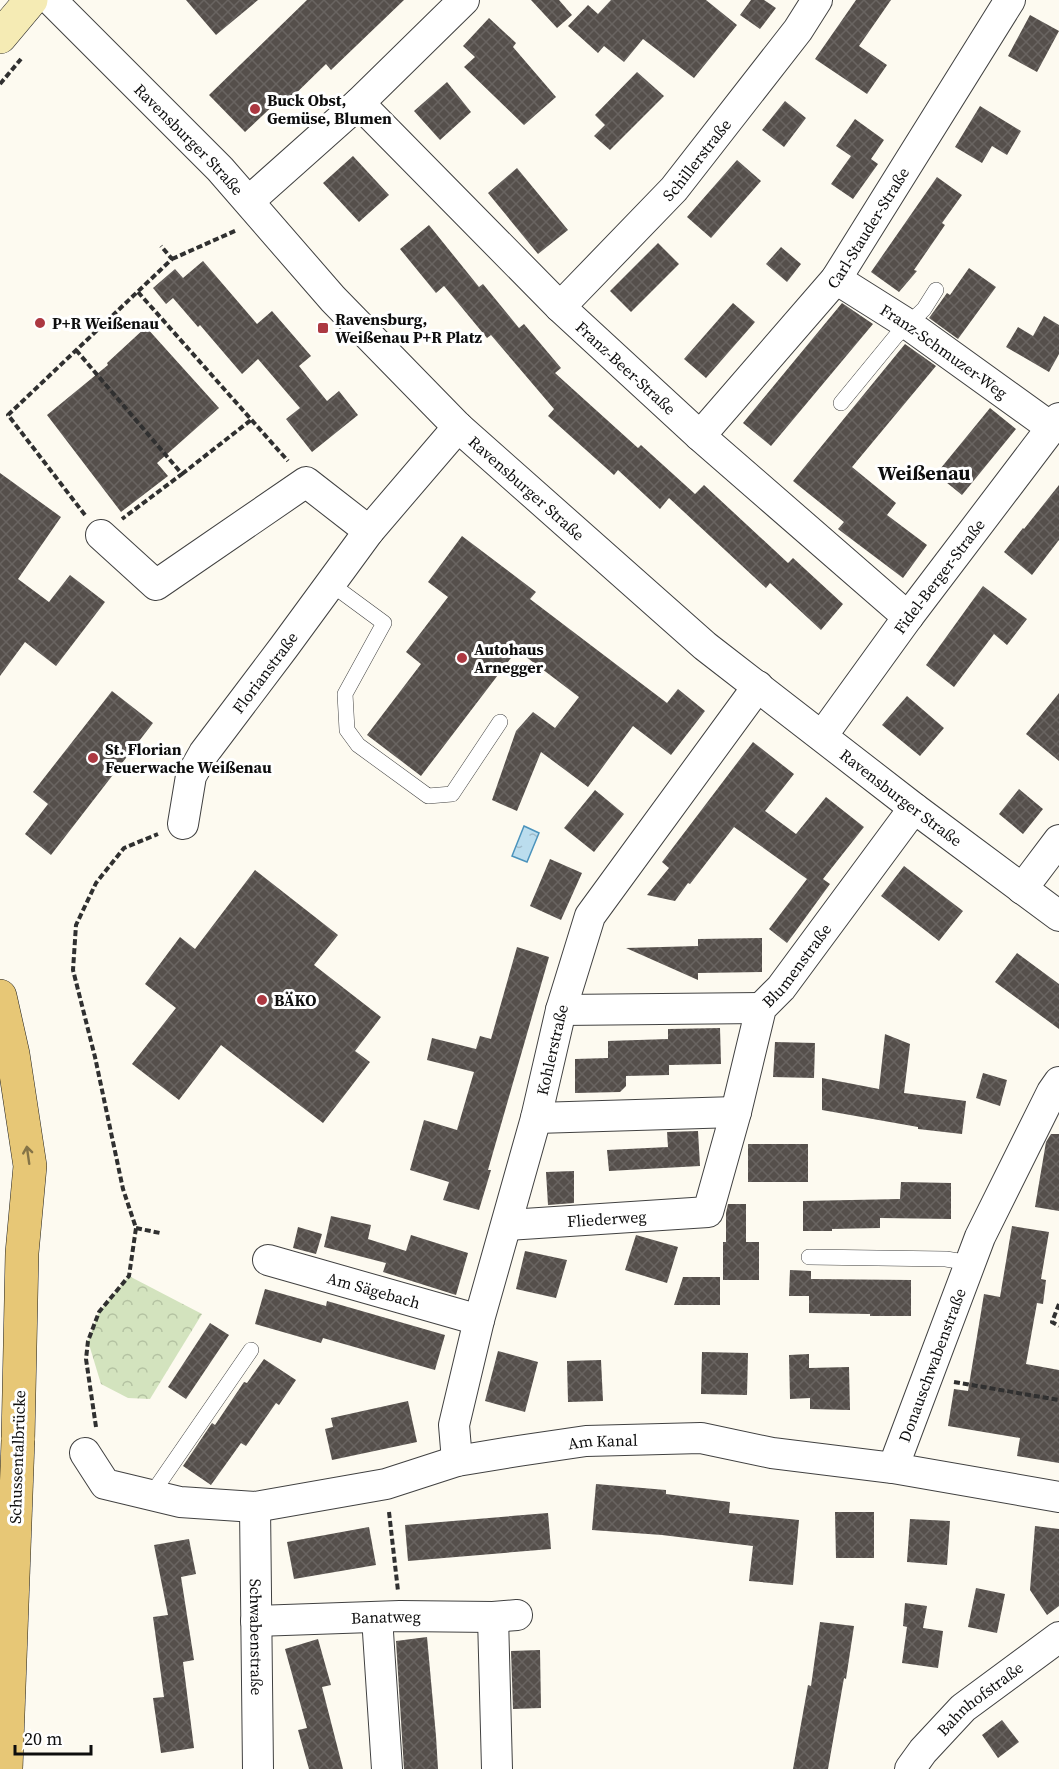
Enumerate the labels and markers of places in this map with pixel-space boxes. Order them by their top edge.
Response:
place label: Buck Obst, Gemüse, Blumen [267,89,392,129]
marker: Buck Obst, Gemüse, Blumen [248,102,262,116]
place label: Ravensburg, Weißenau P+R Platz [335,308,483,348]
place label: P+R Weißenau [52,312,159,334]
marker: P+R Weißenau [33,316,47,330]
marker: Ravensburg, Weißenau P+R Platz [316,321,330,335]
place label: Autohaus Arnegger [474,638,544,678]
marker: Autohaus Arnegger [455,651,469,665]
place label: St. Florian Feuerwache Weißenau [105,738,272,778]
marker: St. Florian Feuerwache Weißenau [86,751,100,765]
place label: BÄKO [274,989,316,1011]
marker: BÄKO [255,993,269,1007]

